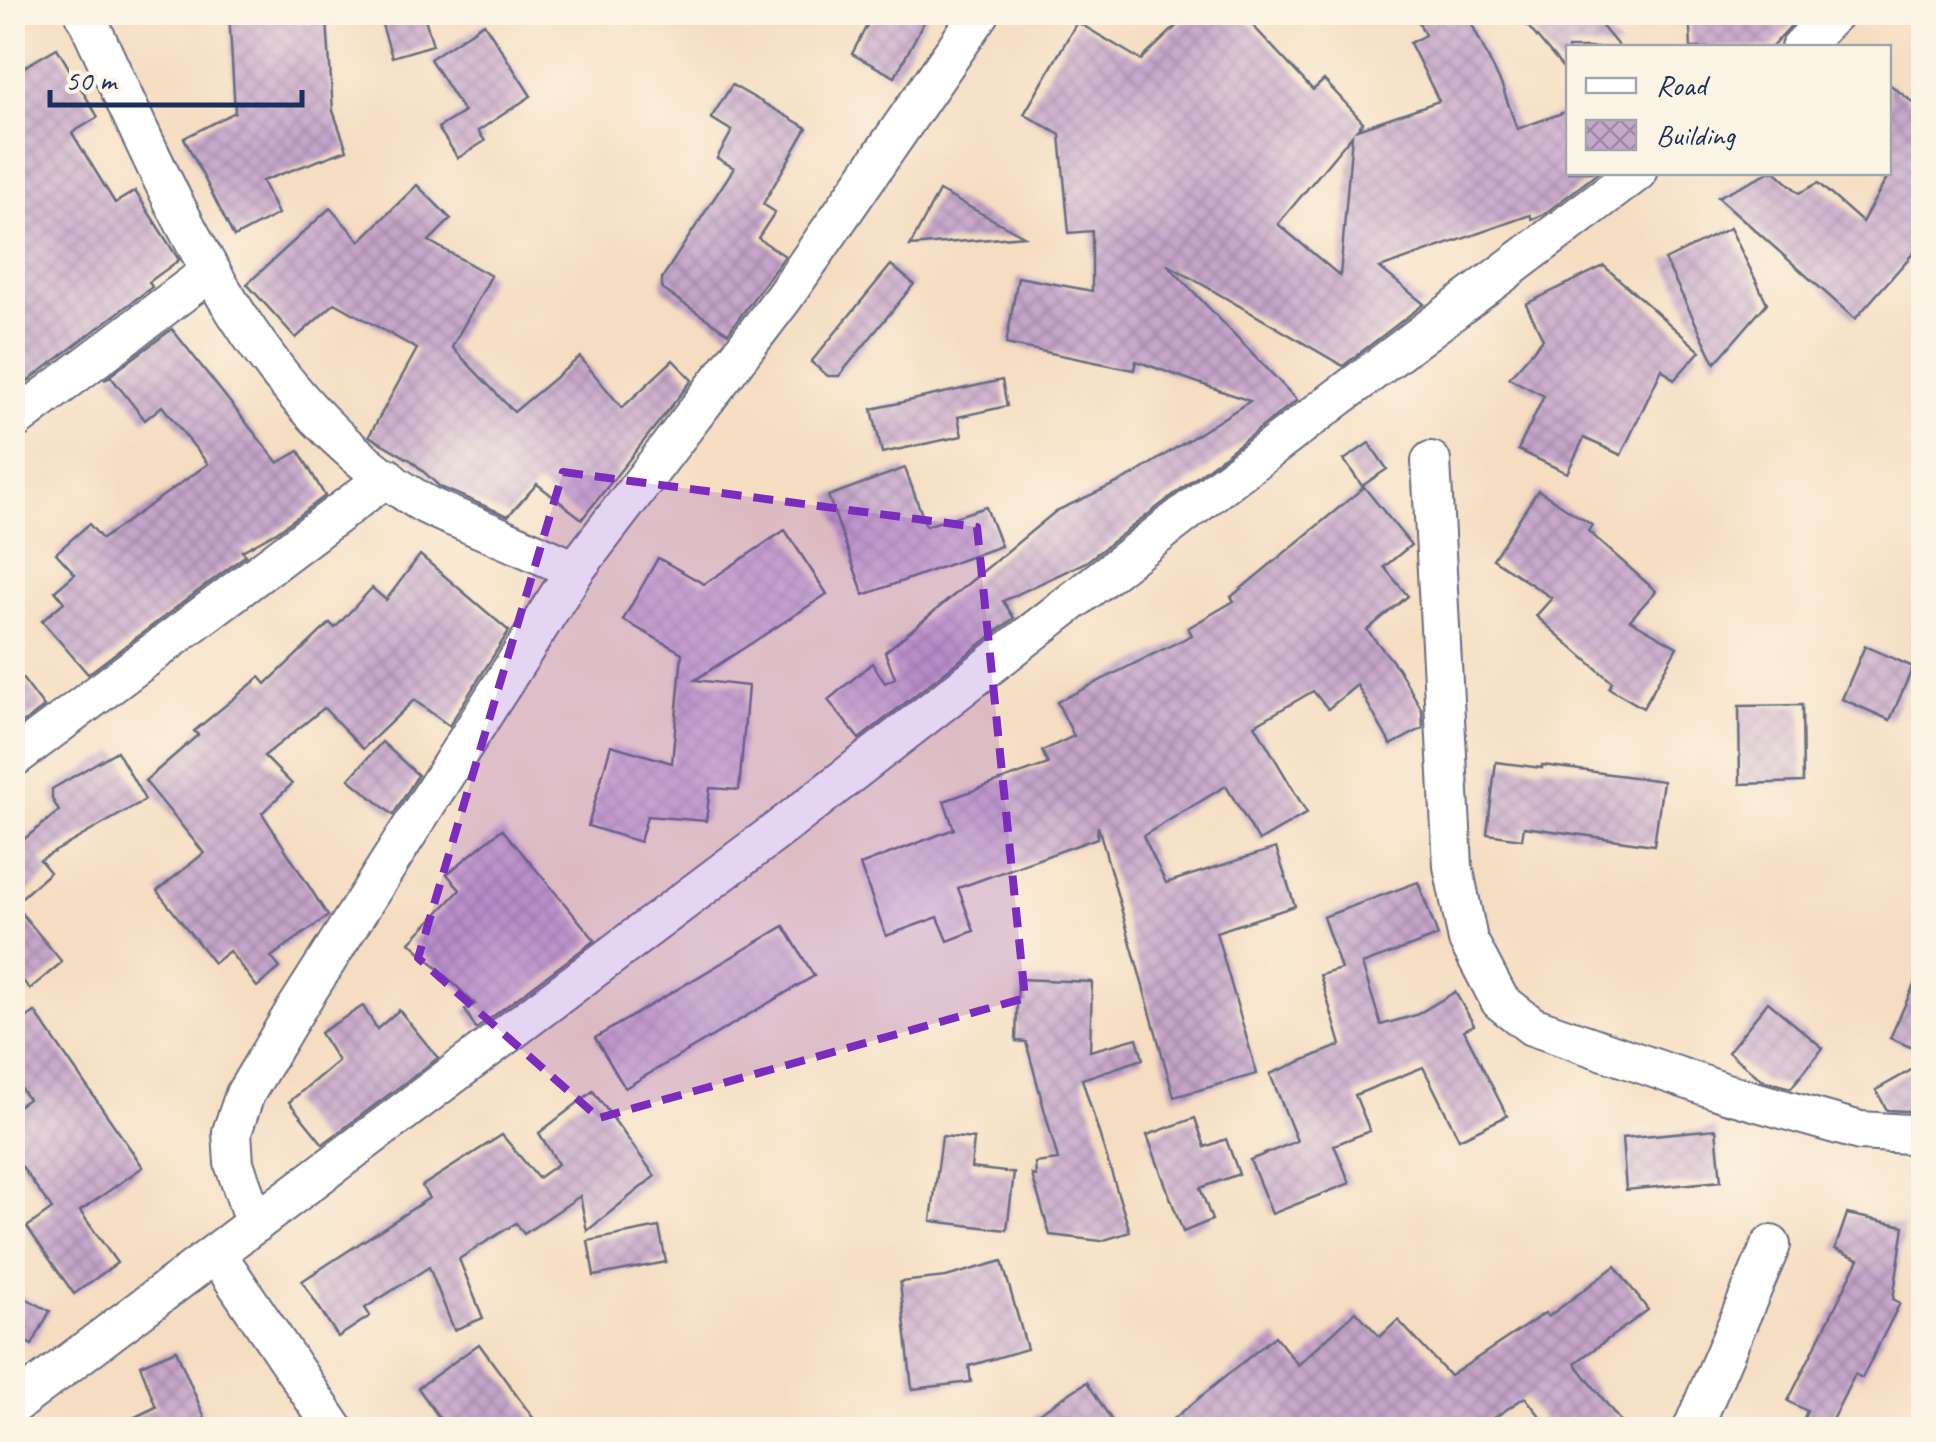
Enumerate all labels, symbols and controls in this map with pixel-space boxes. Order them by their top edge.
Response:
scale bar [50,45,302,107]
legend [1566,45,1891,175]
text: 50 m [65,61,118,99]
text: Road [1656,66,1710,104]
text: Building [1656,116,1736,154]

